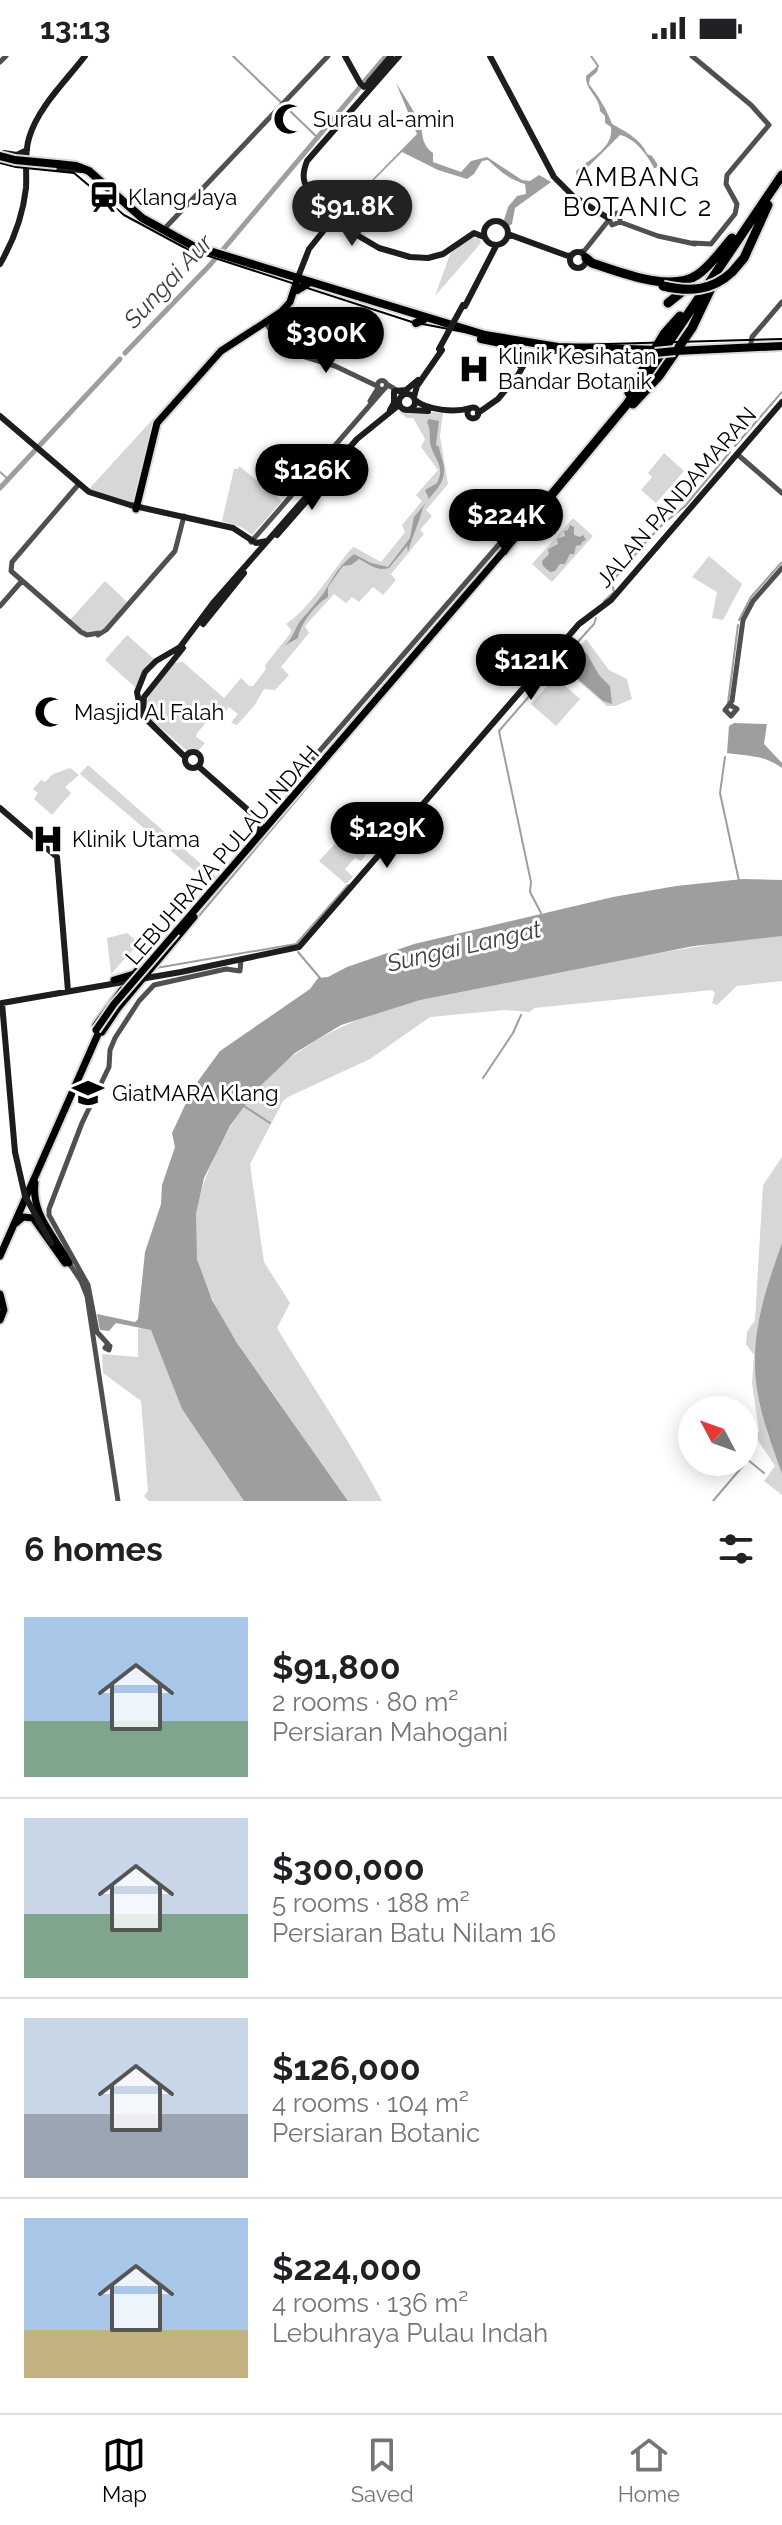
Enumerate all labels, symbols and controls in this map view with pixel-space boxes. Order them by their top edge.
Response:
text: 13:13 [40,11,111,46]
mosque icon: Surau al-amin [272,102,306,136]
place label: Surau al-amin [313,106,454,132]
district label: AMBANG BOTANIC 2 [563,162,713,222]
station icon: Klang Jaya [87,180,121,214]
pin: $91.8K [287,180,417,248]
place label: Klang Jaya [128,184,237,210]
text: $91.8K [310,191,394,221]
water label: Sungai Aur [117,228,219,334]
pin: $300K [270,307,382,375]
text: $300K [286,318,366,348]
place label: Klinik Kesihatan Bandar Botanik [498,343,657,394]
hospital icon: Klinik Kesihatan Bandar Botanik [457,352,491,386]
street label: JALAN PANDAMARAN [591,402,761,592]
pin: $126K [256,444,368,512]
text: $126K [273,455,351,485]
pin: $224K [450,489,562,557]
text: $224K [467,500,545,530]
pin: $121K [475,634,587,702]
text: $121K [494,645,568,675]
mosque icon: Masjid Al Falah [33,695,67,729]
place label: Masjid Al Falah [74,699,224,725]
street label: LEBUHRAYA PULAU INDAH [120,740,324,970]
pin: $129K [331,802,443,870]
text: $129K [349,813,425,843]
hospital icon: Klinik Utama [31,822,65,856]
place label: Klinik Utama [72,826,200,852]
water label: Sungai Langat [383,914,544,978]
school or university icon: GiatMARA Klang [71,1076,105,1110]
place label: GiatMARA Klang [112,1080,279,1106]
north arrow [678,1396,758,1476]
map controls [678,1396,758,1476]
icon: filters [714,1527,758,1571]
text: 6 homes [24,1529,163,1569]
text: $91,800 [272,1647,401,1687]
icon: home [88,1649,184,1745]
text: 2 rooms · 80 m² [272,1687,458,1717]
text: Persiaran Mahogani [272,1717,508,1747]
text: $300,000 [272,1848,425,1888]
icon: home [88,1850,184,1946]
text: 5 rooms · 188 m² [272,1888,470,1918]
text: Persiaran Batu Nilam 16 [272,1918,556,1948]
text: $126,000 [272,2048,421,2088]
icon: home [88,2050,184,2146]
text: 4 rooms · 104 m² [272,2088,469,2118]
text: Persiaran Botanic [272,2118,480,2148]
text: $224,000 [272,2248,422,2288]
icon: home [88,2250,184,2346]
text: 4 rooms · 136 m² [272,2288,468,2318]
text: Lebuhraya Pulau Indah [272,2318,548,2348]
tab: Map [102,2433,147,2507]
tab: Saved [351,2433,414,2507]
tab: Home [618,2433,680,2507]

